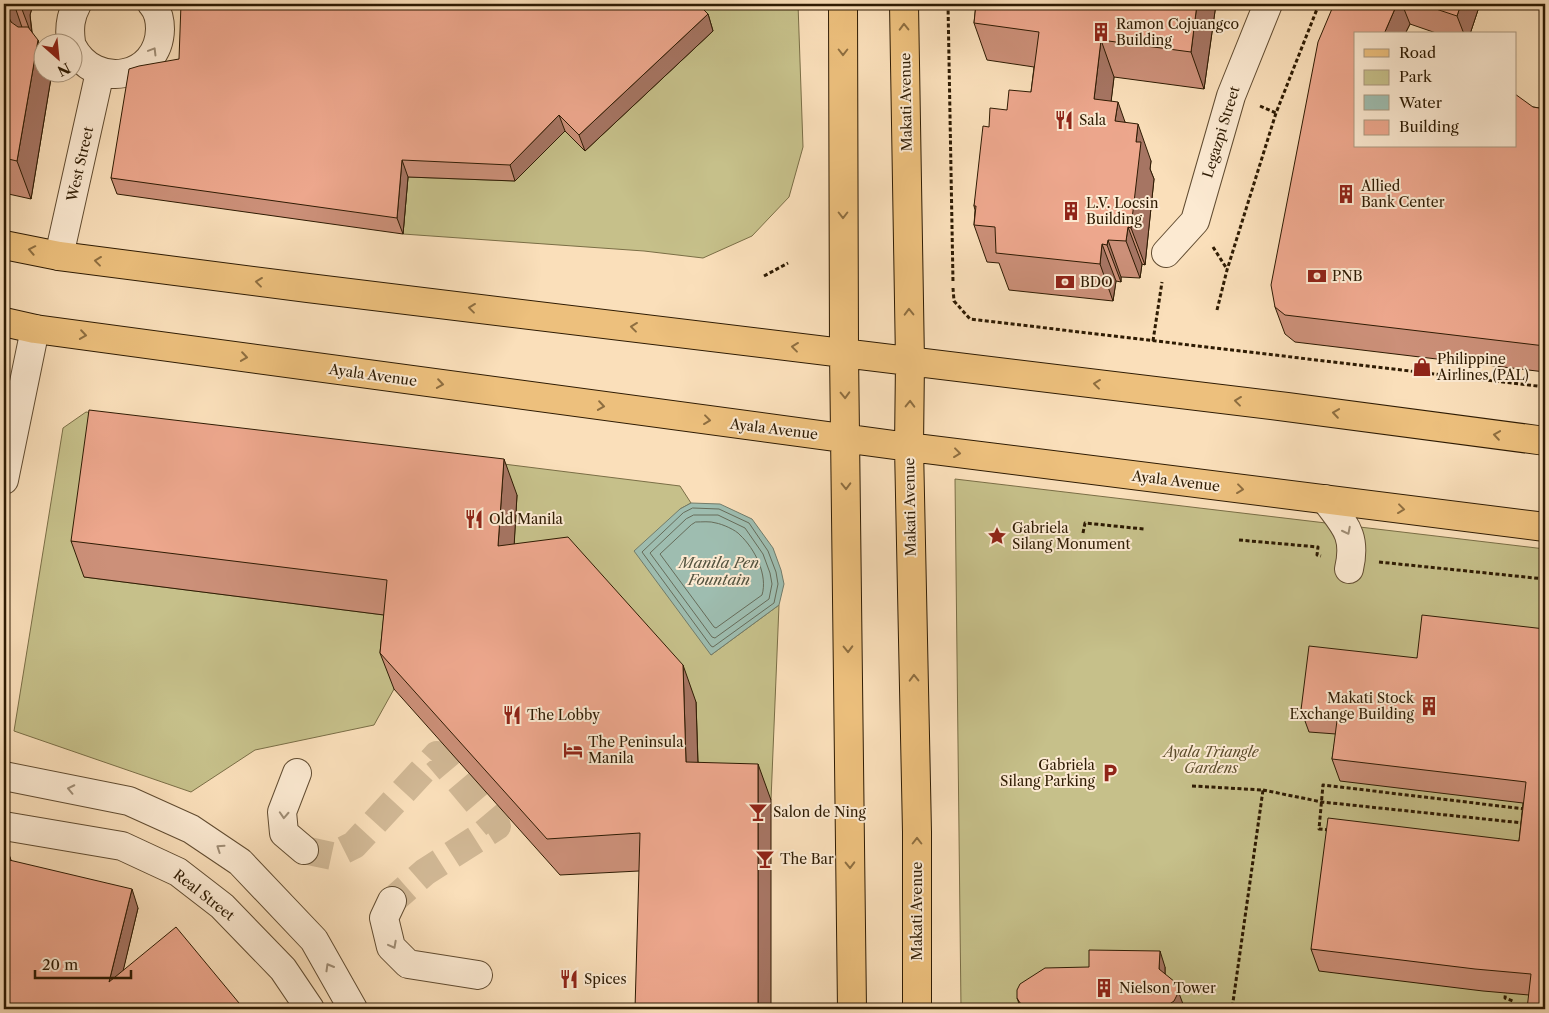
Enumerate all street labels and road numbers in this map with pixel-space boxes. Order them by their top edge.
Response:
street label: Makati Avenue [896,52,916,152]
street label: Legazpi Street [1198,84,1244,180]
street label: West Street [62,125,97,204]
street label: Ayala Avenue [327,360,418,390]
street label: Ayala Avenue [728,415,819,443]
street label: Makati Avenue [900,457,920,557]
street label: Ayala Avenue [1130,467,1221,495]
street label: Makati Avenue [908,861,926,960]
street label: Real Street [170,865,238,925]

